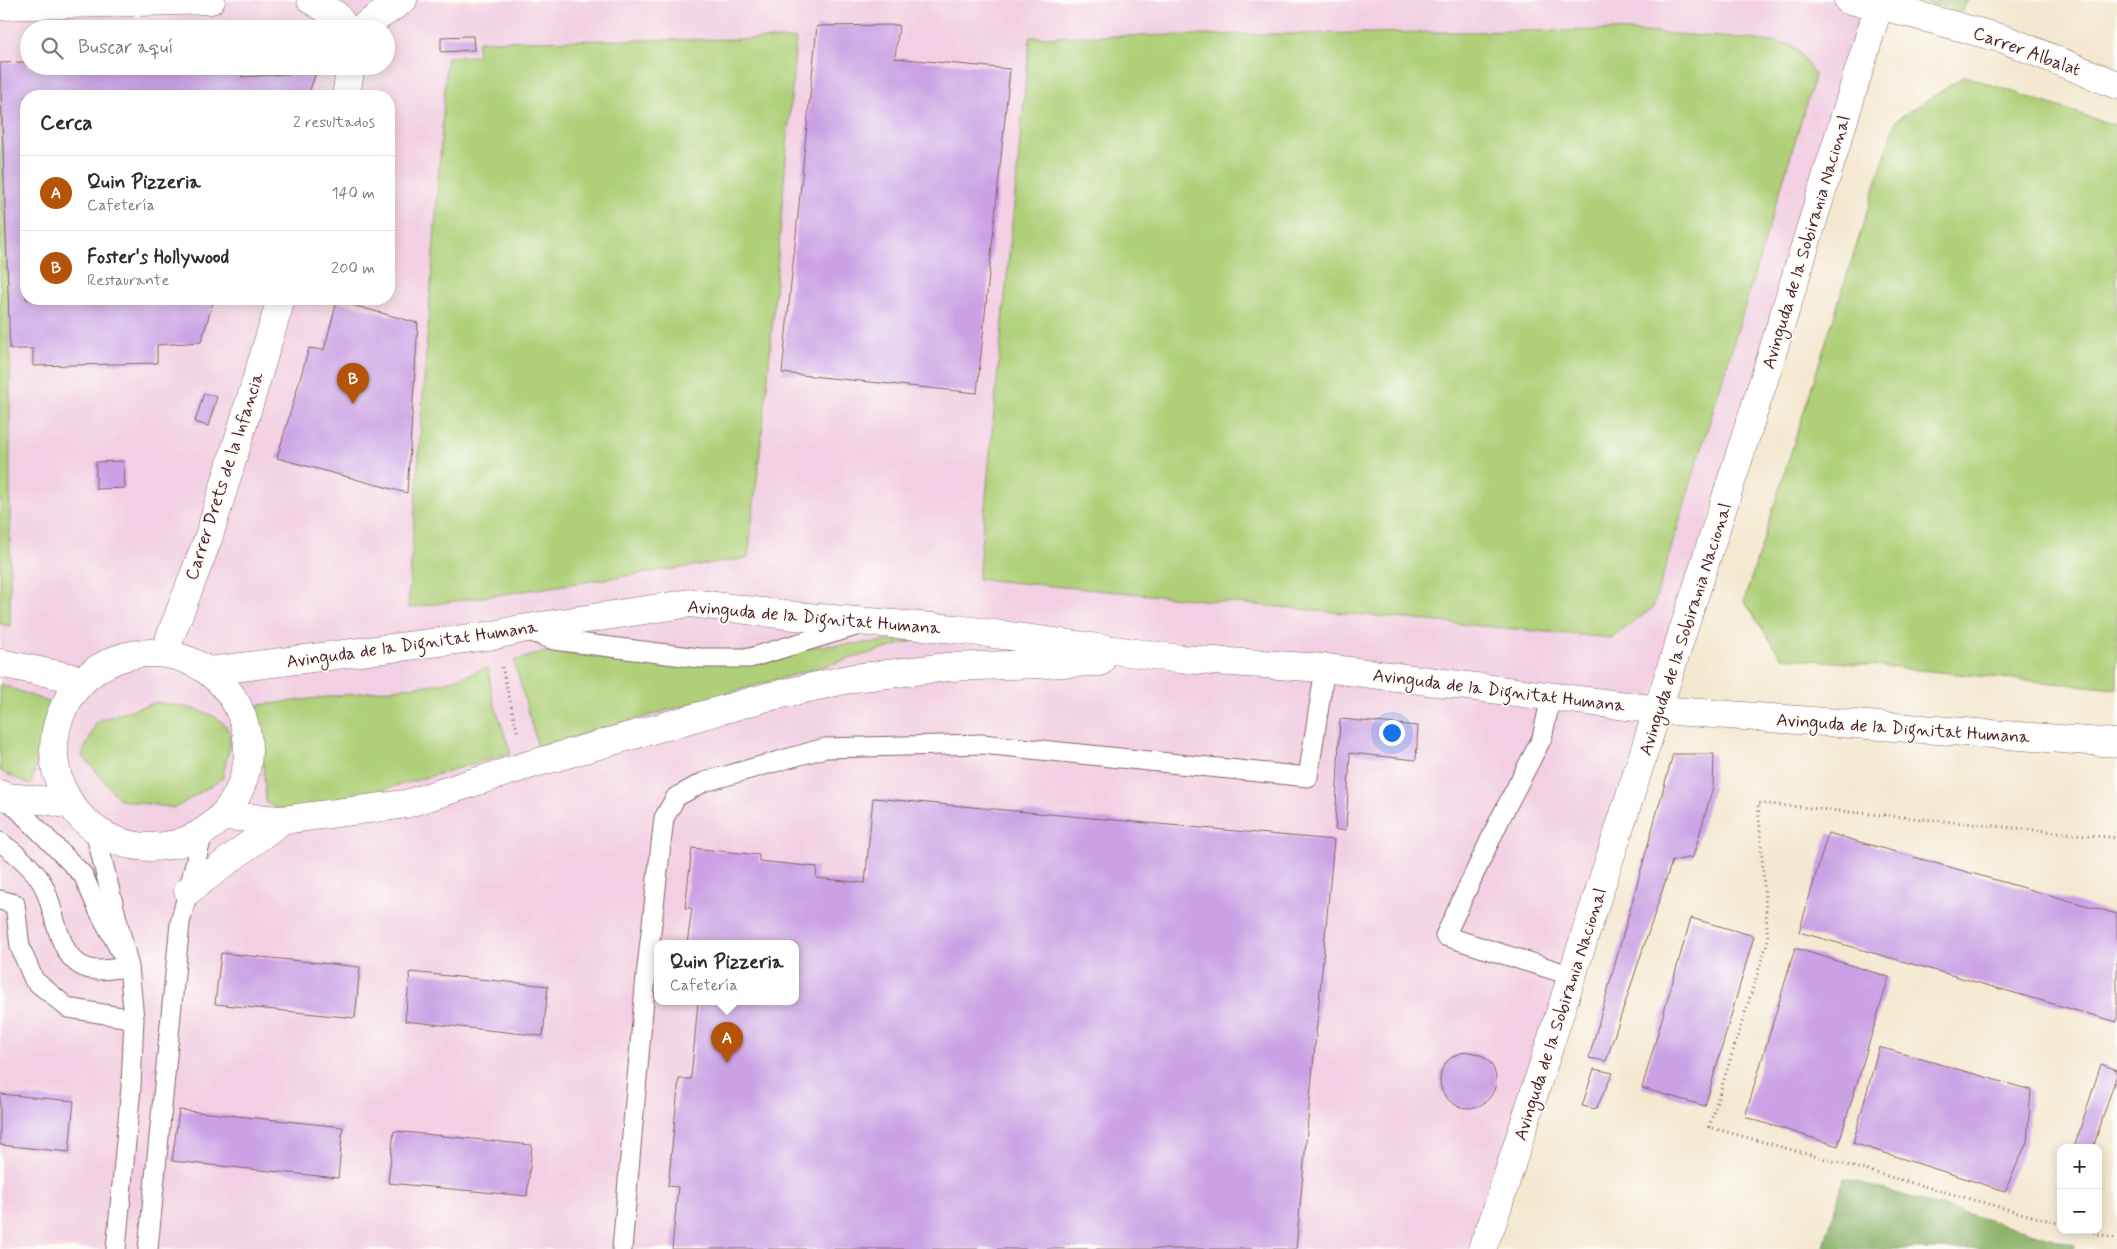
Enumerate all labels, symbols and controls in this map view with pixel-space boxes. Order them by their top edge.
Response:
search box [20,20,395,75]
street label: Carrer Albalat [1970,21,2084,83]
icon: search [38,34,66,62]
text: Buscar aquí [78,35,173,60]
text: Cerca [40,109,93,137]
text: 2 resultados [293,112,375,133]
street label: Avinguda de la Sobirania Nacional [1757,113,1858,372]
text: Quin Pizzeria [87,170,201,195]
text: A [51,183,61,204]
text: 140 m [331,183,375,204]
text: Cafetería [87,195,155,216]
text: Foster's Hollywood [87,245,229,270]
text: B [51,258,61,279]
text: 200 m [331,258,375,279]
text: Restaurante [87,270,169,291]
pin: B [337,363,369,404]
street label: Carrer Drets de la Infancia [180,369,270,583]
street label: Avinguda de la Sobirania Nacional [1634,500,1739,759]
street label: Avinguda de la Dignitat Humana [686,595,942,643]
street label: Avinguda de la Dignitat Humana [285,615,540,677]
street label: Avinguda de la Dignitat Humana [1371,664,1626,720]
street label: Avinguda de la Dignitat Humana [1775,708,2031,752]
your location [1379,720,1405,746]
street label: Avinguda de la Sobirania Nacional [1509,885,1614,1144]
popup [654,940,799,1005]
text: Quin Pizzeria [670,950,783,975]
text: Cafetería [670,975,738,996]
pin: A [711,1022,743,1063]
map controls [2057,1144,2102,1234]
button: + [2057,1144,2102,1189]
button: − [2057,1189,2102,1234]

